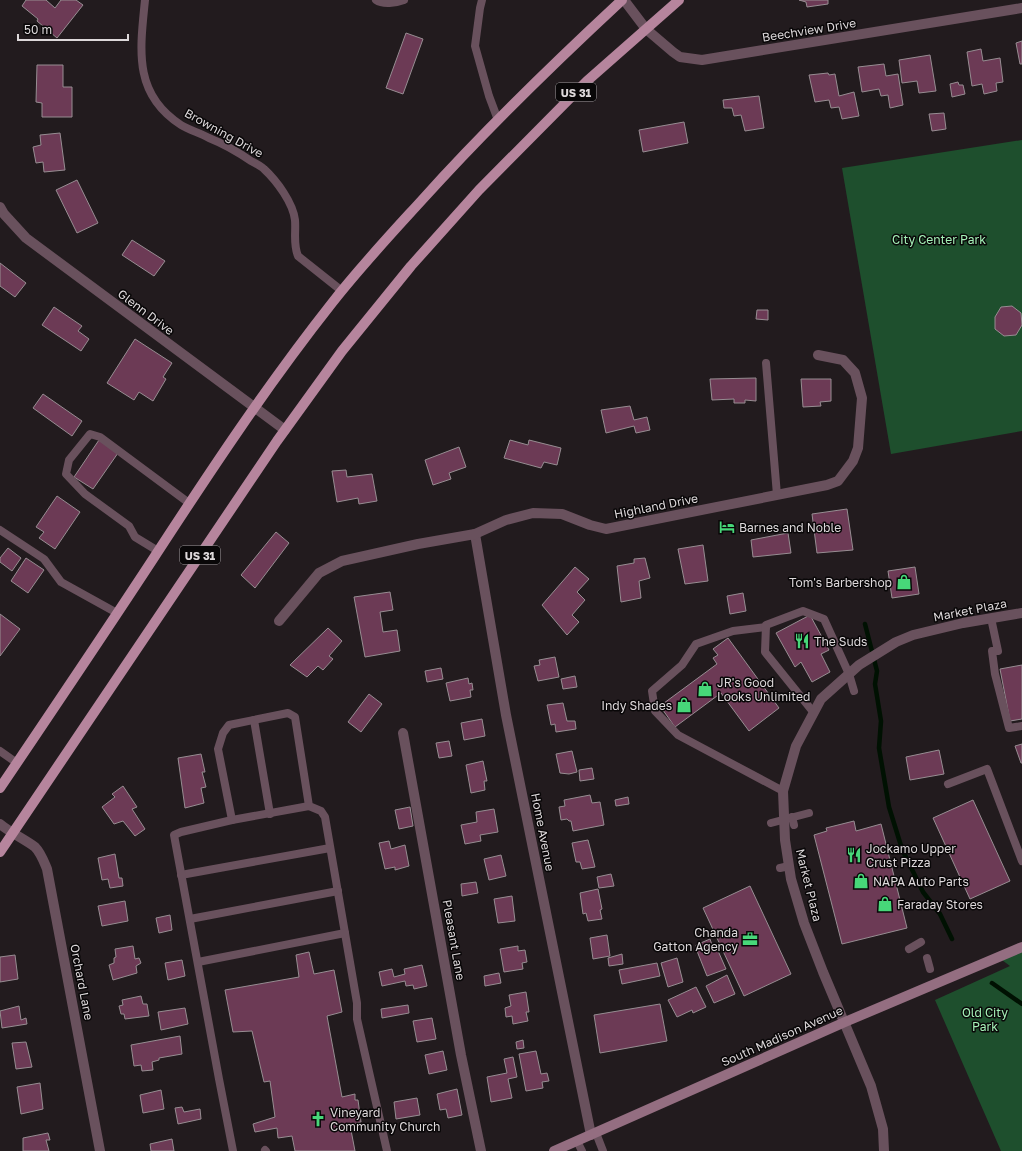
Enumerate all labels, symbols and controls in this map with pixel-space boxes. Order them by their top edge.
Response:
street label: Beechview Drive [761,15,857,45]
scale bar [18,16,128,42]
text: 50 m [24,22,52,37]
road number: US 31 [556,83,596,101]
street label: Browning Drive [182,105,266,161]
park label: City Center Park [892,232,986,247]
street label: Glenn Drive [115,286,177,338]
street label: Highland Drive [613,491,699,521]
hotel icon: Barnes and Noble [718,518,736,536]
place label: Barnes and Noble [739,520,841,535]
road number: US 31 [180,546,220,564]
shop icon: Tom's Barbershop [895,573,913,591]
place label: Tom's Barbershop [789,575,892,590]
street label: Market Plaza [932,596,1008,624]
restaurant icon: The Suds [793,632,811,650]
place label: The Suds [814,634,867,649]
place label: JR's Good Looks Unlimited [717,675,810,704]
shop icon: JR's Good Looks Unlimited [696,680,714,698]
shop icon: Indy Shades [675,696,693,714]
place label: Indy Shades [601,698,672,713]
street label: Home Avenue [528,792,558,872]
place label: Jockamo Upper Crust Pizza [866,841,956,870]
restaurant icon: Jockamo Upper Crust Pizza [845,846,863,864]
street label: Market Plaza [793,847,825,923]
shop icon: NAPA Auto Parts [852,872,870,890]
place label: NAPA Auto Parts [873,874,969,889]
shop icon: Faraday Stores [876,895,894,913]
place label: Faraday Stores [897,897,983,912]
street label: Pleasant Lane [440,899,468,982]
place label: Chanda Gatton Agency [653,925,738,954]
office icon: Chanda Gatton Agency [741,930,759,948]
street label: Orchard Lane [67,943,97,1021]
street label: South Madison Avenue [719,1002,845,1070]
park label: Old City Park [962,1005,1008,1034]
place label: Vineyard Community Church [330,1105,441,1134]
church icon: Vineyard Community Church [309,1110,327,1128]

